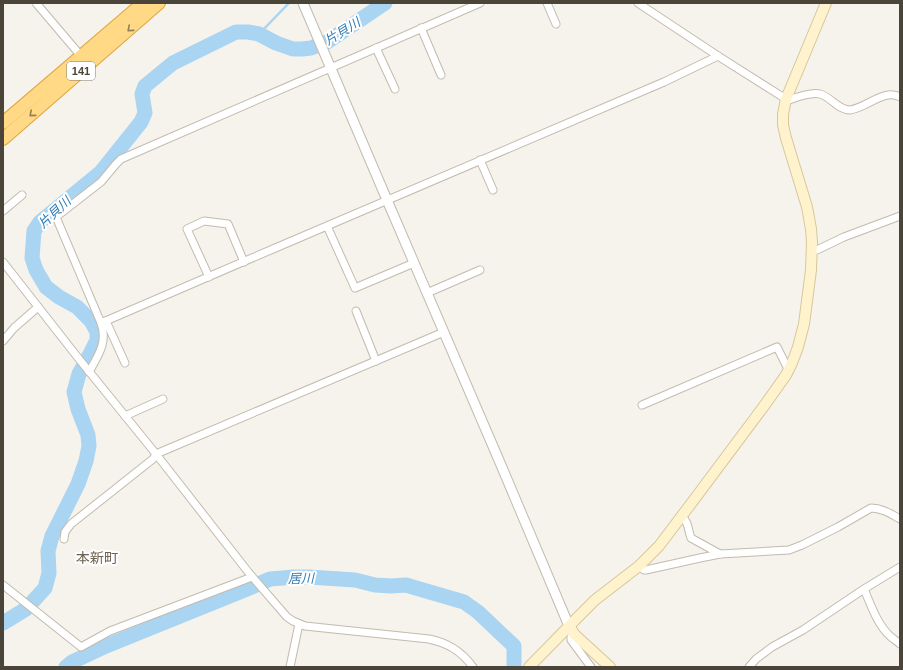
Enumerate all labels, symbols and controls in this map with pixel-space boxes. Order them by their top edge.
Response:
water label: 片貝川 [322,14,364,48]
one-way arrow [127,24,135,31]
road number: 141 [67,62,95,80]
one-way arrow [29,109,36,116]
water label: 片貝川 [35,192,75,231]
district label: 本新町 [76,550,118,566]
water label: 居川 [288,571,316,586]

